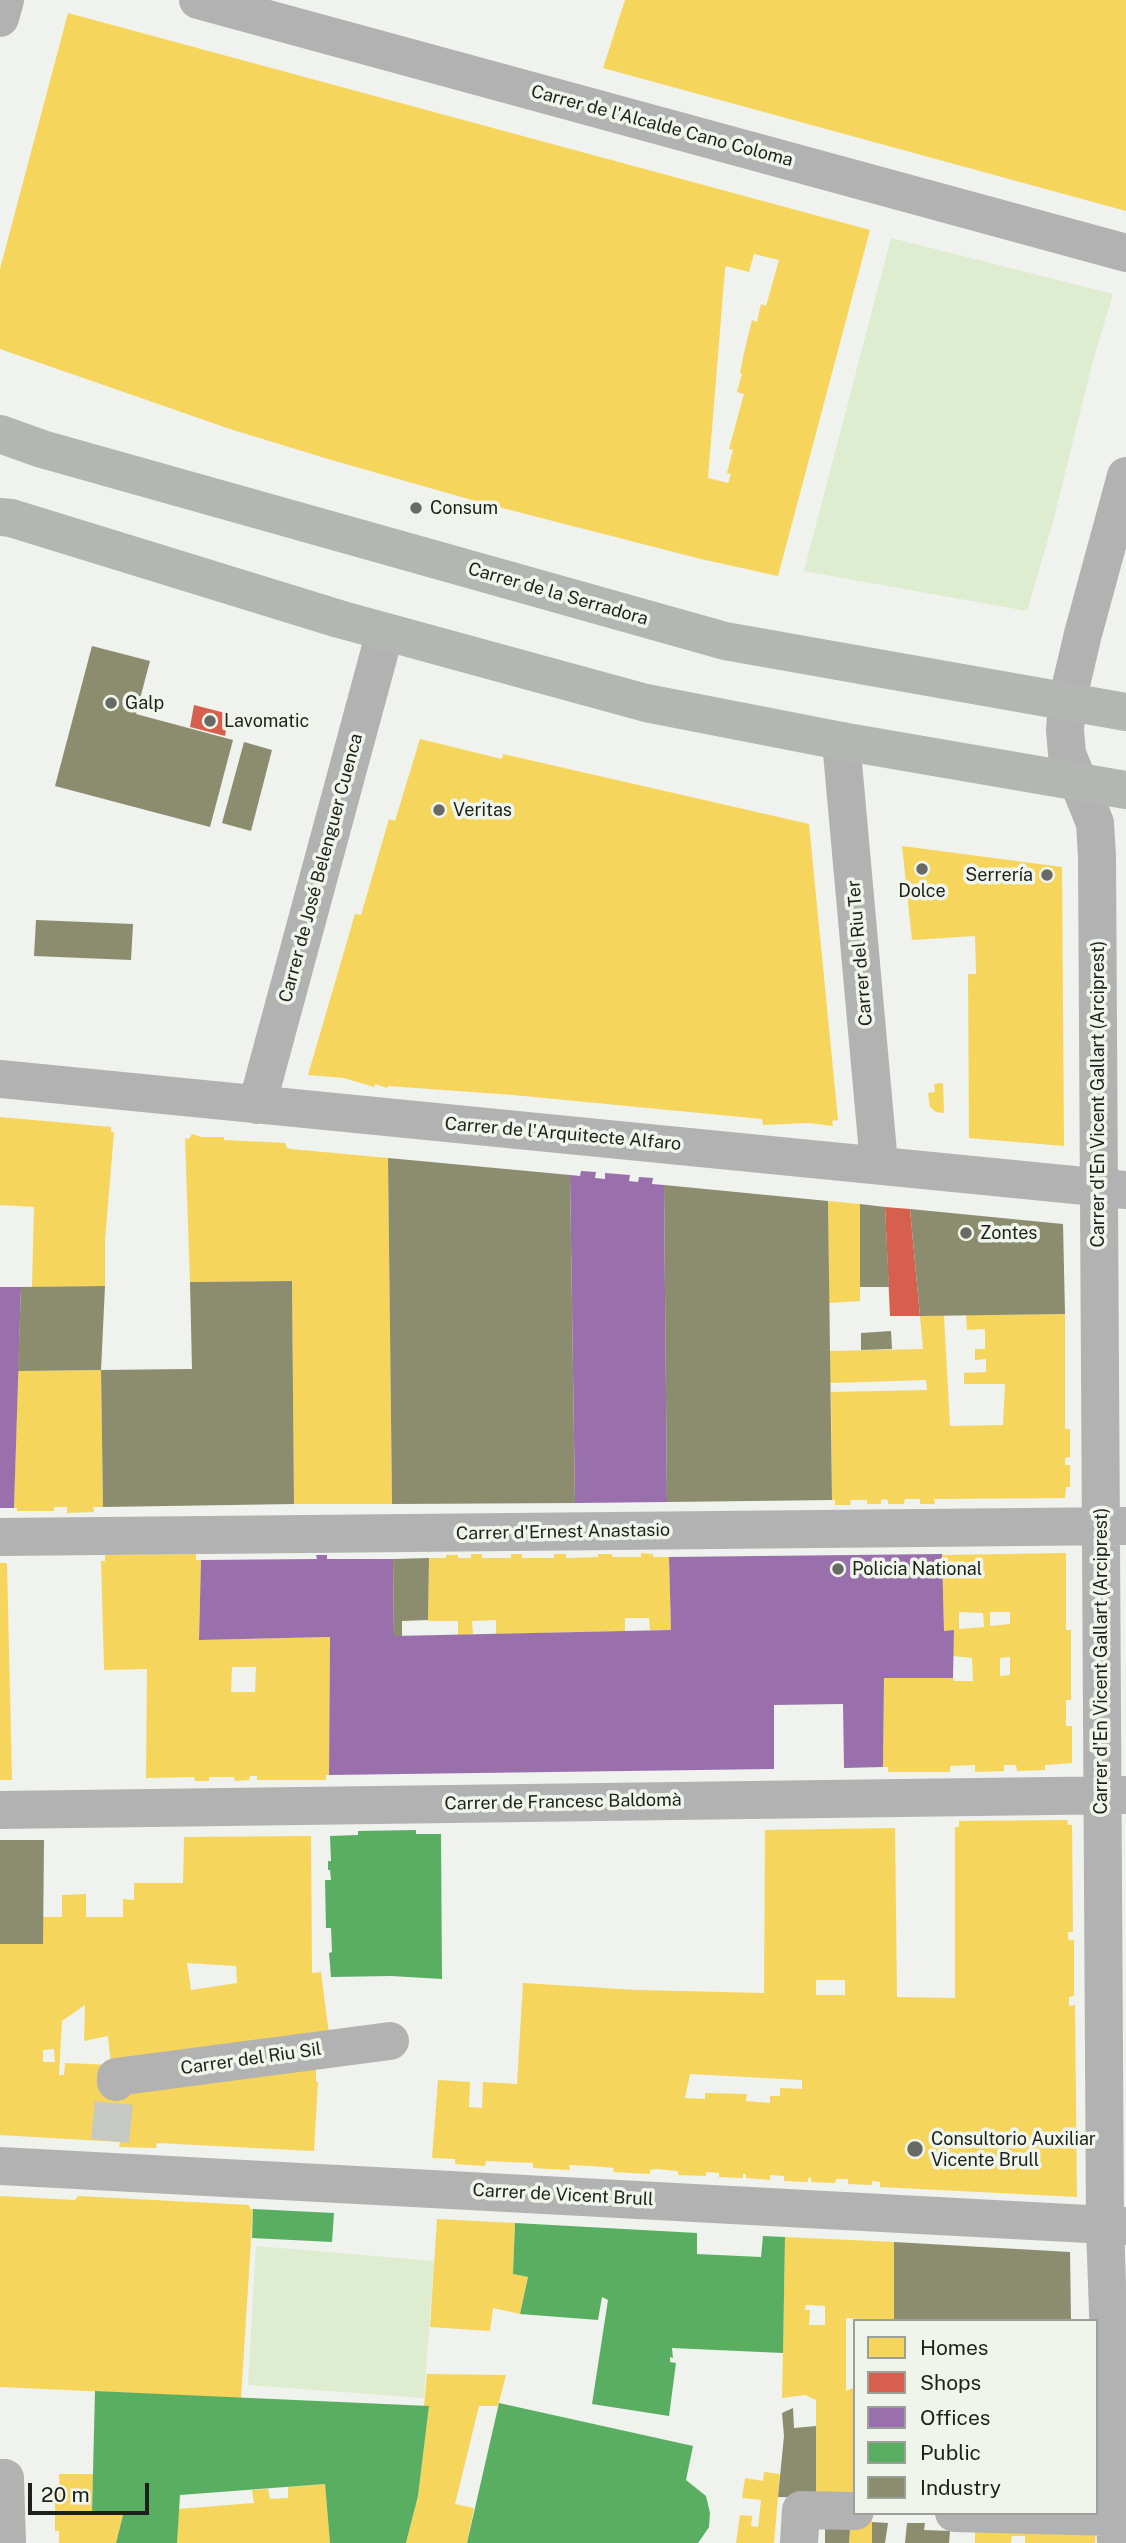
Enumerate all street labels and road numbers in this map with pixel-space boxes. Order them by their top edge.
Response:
street label: Carrer de l'Alcalde Cano Coloma [529,81,795,171]
street label: Carrer de la Serradora [465,558,651,630]
street label: Carrer de José Belenguer Cuenca [275,731,367,1005]
street label: Carrer del Riu Ter [843,879,877,1027]
street label: Carrer d'En Vicent Gallart (Arciprest) [1087,941,1109,1247]
street label: Carrer de l'Arquitecte Alfaro [444,1113,682,1155]
street label: Carrer d'En Vicent Gallart (Arciprest) [1090,1508,1112,1814]
street label: Carrer d'Ernest Anastasio [456,1519,670,1545]
street label: Carrer de Francesc Baldomà [444,1789,682,1815]
street label: Carrer del Riu Sil [179,2038,323,2080]
street label: Carrer de Vicent Brull [472,2179,654,2211]

